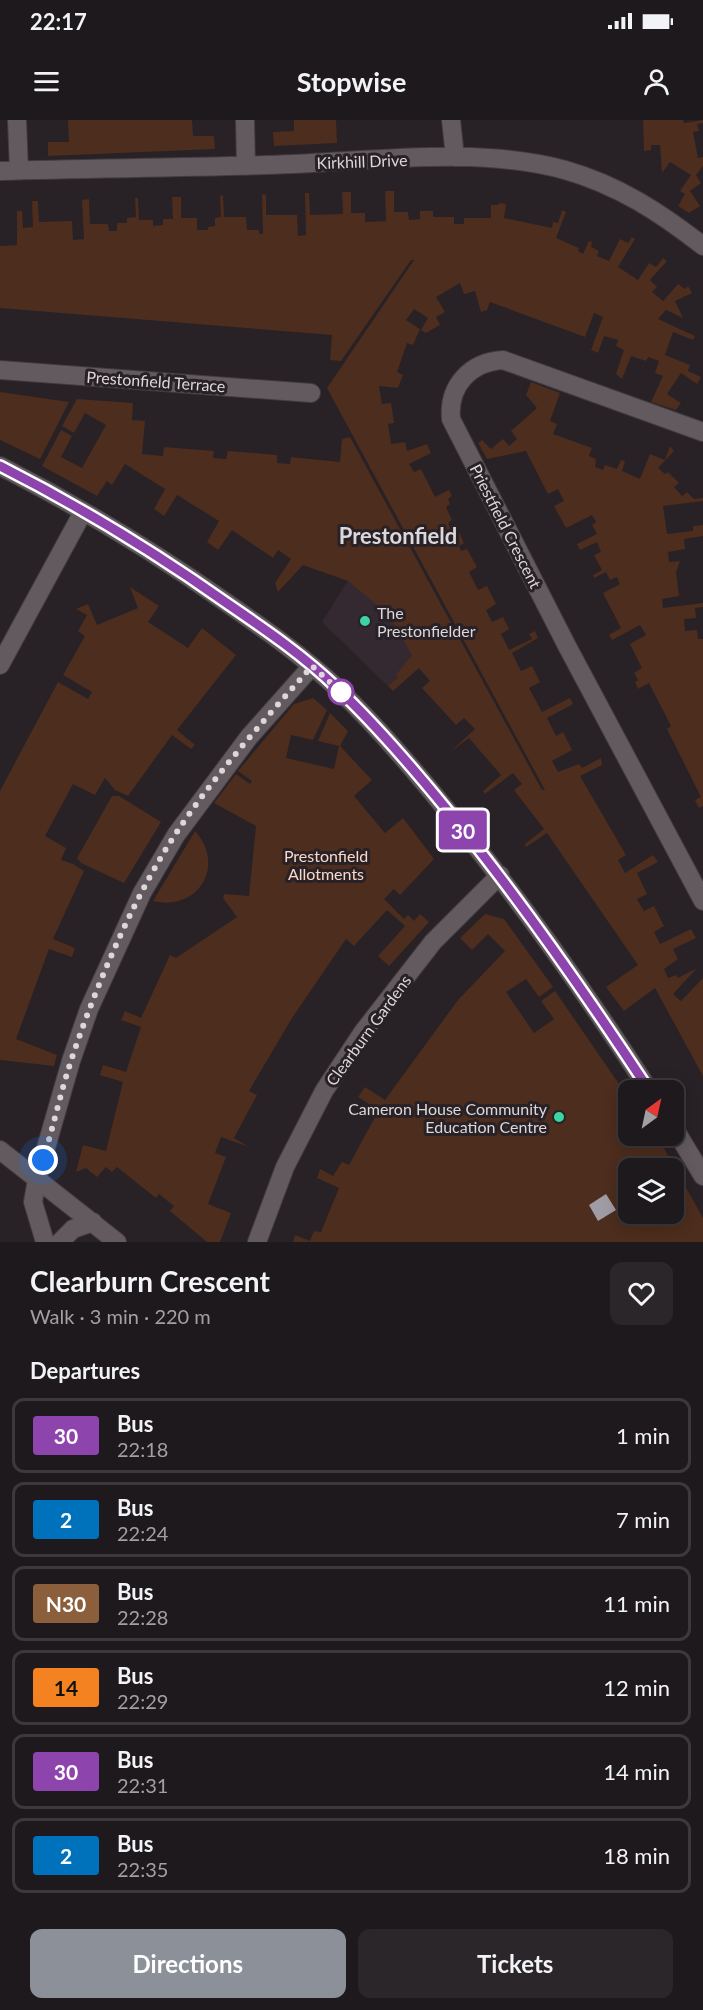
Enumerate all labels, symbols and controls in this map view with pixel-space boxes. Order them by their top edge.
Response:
text: 22:17 [30,8,87,35]
icon: menu [30,65,63,98]
text: Stopwise [297,65,406,98]
icon: person [640,65,673,98]
street label: Kirkhill Drive [316,150,408,172]
street label: Prestonfield Terrace [86,367,226,395]
street label: Priestfield Crescent [467,461,546,591]
district label: Prestonfield [339,522,457,549]
place label: The Prestonfielder [377,603,476,640]
marker: The Prestonfielder [358,614,372,628]
unlabelled marker [328,679,354,705]
line badge: 30 [436,810,490,850]
text: 30 [451,818,475,843]
park label: Prestonfield Allotments [284,846,368,883]
street label: Clearburn Gardens [322,971,414,1089]
north arrow [618,1080,684,1146]
map controls [618,1080,684,1224]
place label: Cameron House Community Education Centre [348,1099,548,1136]
marker: Cameron House Community Education Centre [552,1110,566,1124]
your location [28,1145,58,1175]
button: layers [618,1158,684,1224]
button: heart [610,1262,673,1325]
text: Clearburn Crescent [30,1264,270,1298]
text: Walk · 3 min · 220 m [30,1304,211,1328]
text: Departures [30,1357,140,1384]
text: Bus [117,1410,153,1437]
text: 1 min [616,1422,670,1449]
text: 30 [54,1423,78,1448]
text: 22:18 [117,1437,168,1461]
text: Bus [117,1494,153,1521]
text: 7 min [616,1506,670,1533]
text: 2 [60,1507,72,1532]
text: 22:24 [117,1521,168,1545]
text: Bus [117,1578,153,1605]
text: 11 min [603,1590,670,1617]
text: N30 [46,1591,86,1616]
text: 22:28 [117,1605,168,1629]
text: Bus [117,1662,153,1689]
text: 12 min [603,1674,670,1701]
text: 14 [54,1675,78,1700]
text: 22:29 [117,1689,168,1713]
text: Bus [117,1746,153,1773]
text: 14 min [603,1758,670,1785]
text: 30 [54,1759,78,1784]
text: 22:31 [117,1773,168,1797]
text: Bus [117,1830,153,1857]
text: 18 min [603,1842,670,1869]
text: 2 [60,1843,72,1868]
text: 22:35 [117,1857,168,1881]
button: Directions [30,1929,346,1998]
button: Tickets [358,1929,673,1998]

